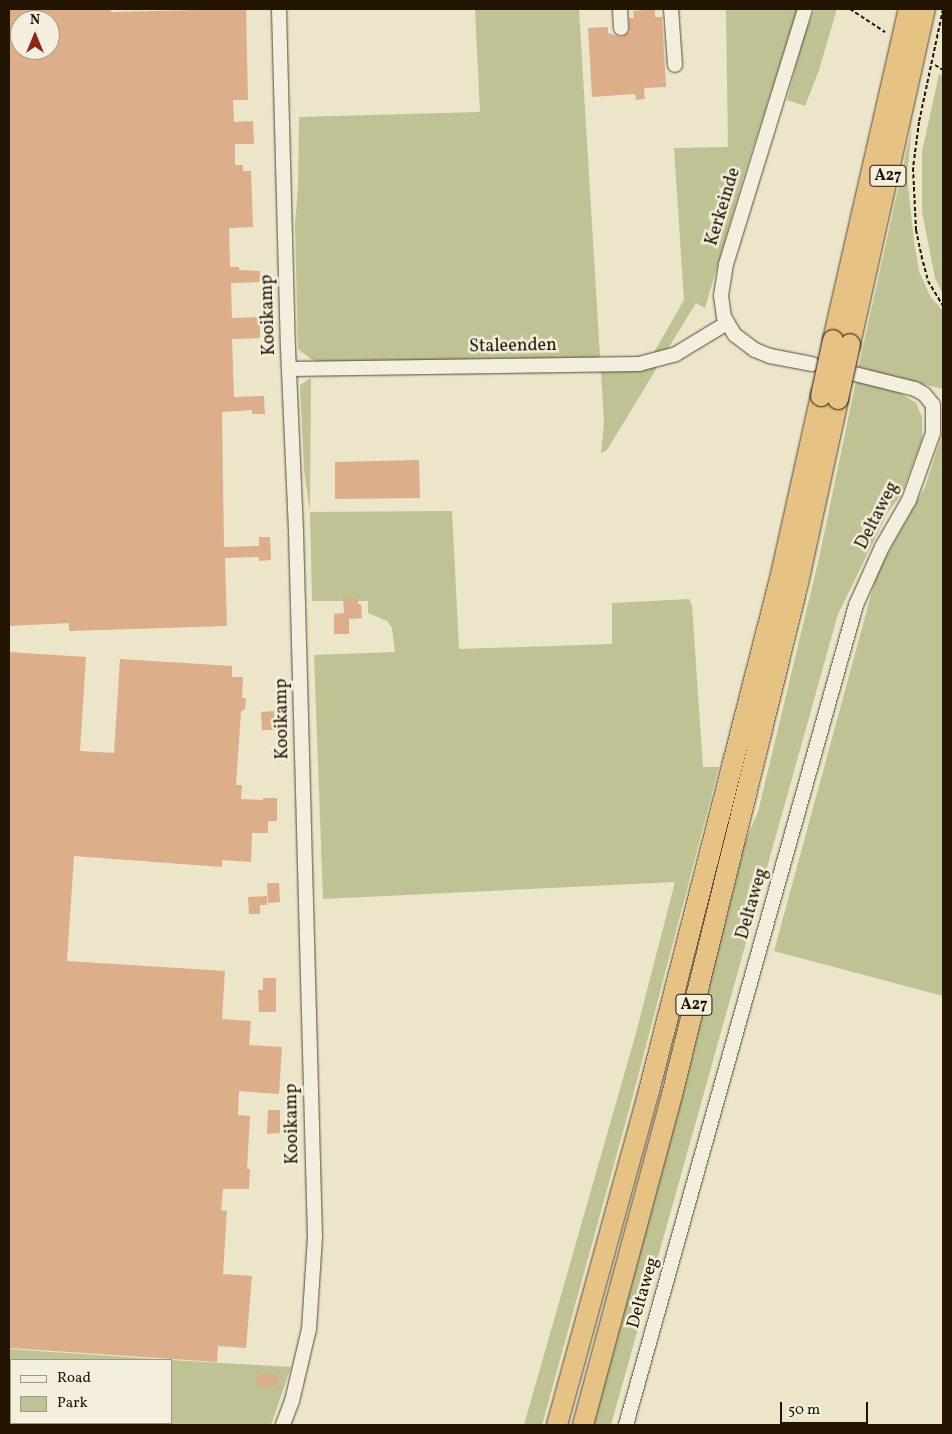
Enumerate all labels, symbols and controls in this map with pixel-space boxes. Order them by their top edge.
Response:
north arrow [10,10,60,60]
text: N [30,11,40,30]
road number: A27 [869,162,907,190]
street label: Kerkeinde [702,165,746,249]
street label: Kooikamp [257,274,281,356]
street label: Staleenden [469,335,557,359]
street label: Deltaweg [852,478,904,554]
street label: Kooikamp [271,678,295,760]
street label: Deltaweg [733,866,773,942]
road number: A27 [675,992,713,1018]
street label: Kooikamp [281,1083,305,1165]
street label: Deltaweg [624,1255,664,1331]
legend [10,1359,172,1424]
text: Road [57,1368,91,1389]
scale bar [782,1392,870,1424]
text: Park [57,1393,88,1414]
text: 50 m [788,1400,820,1421]

